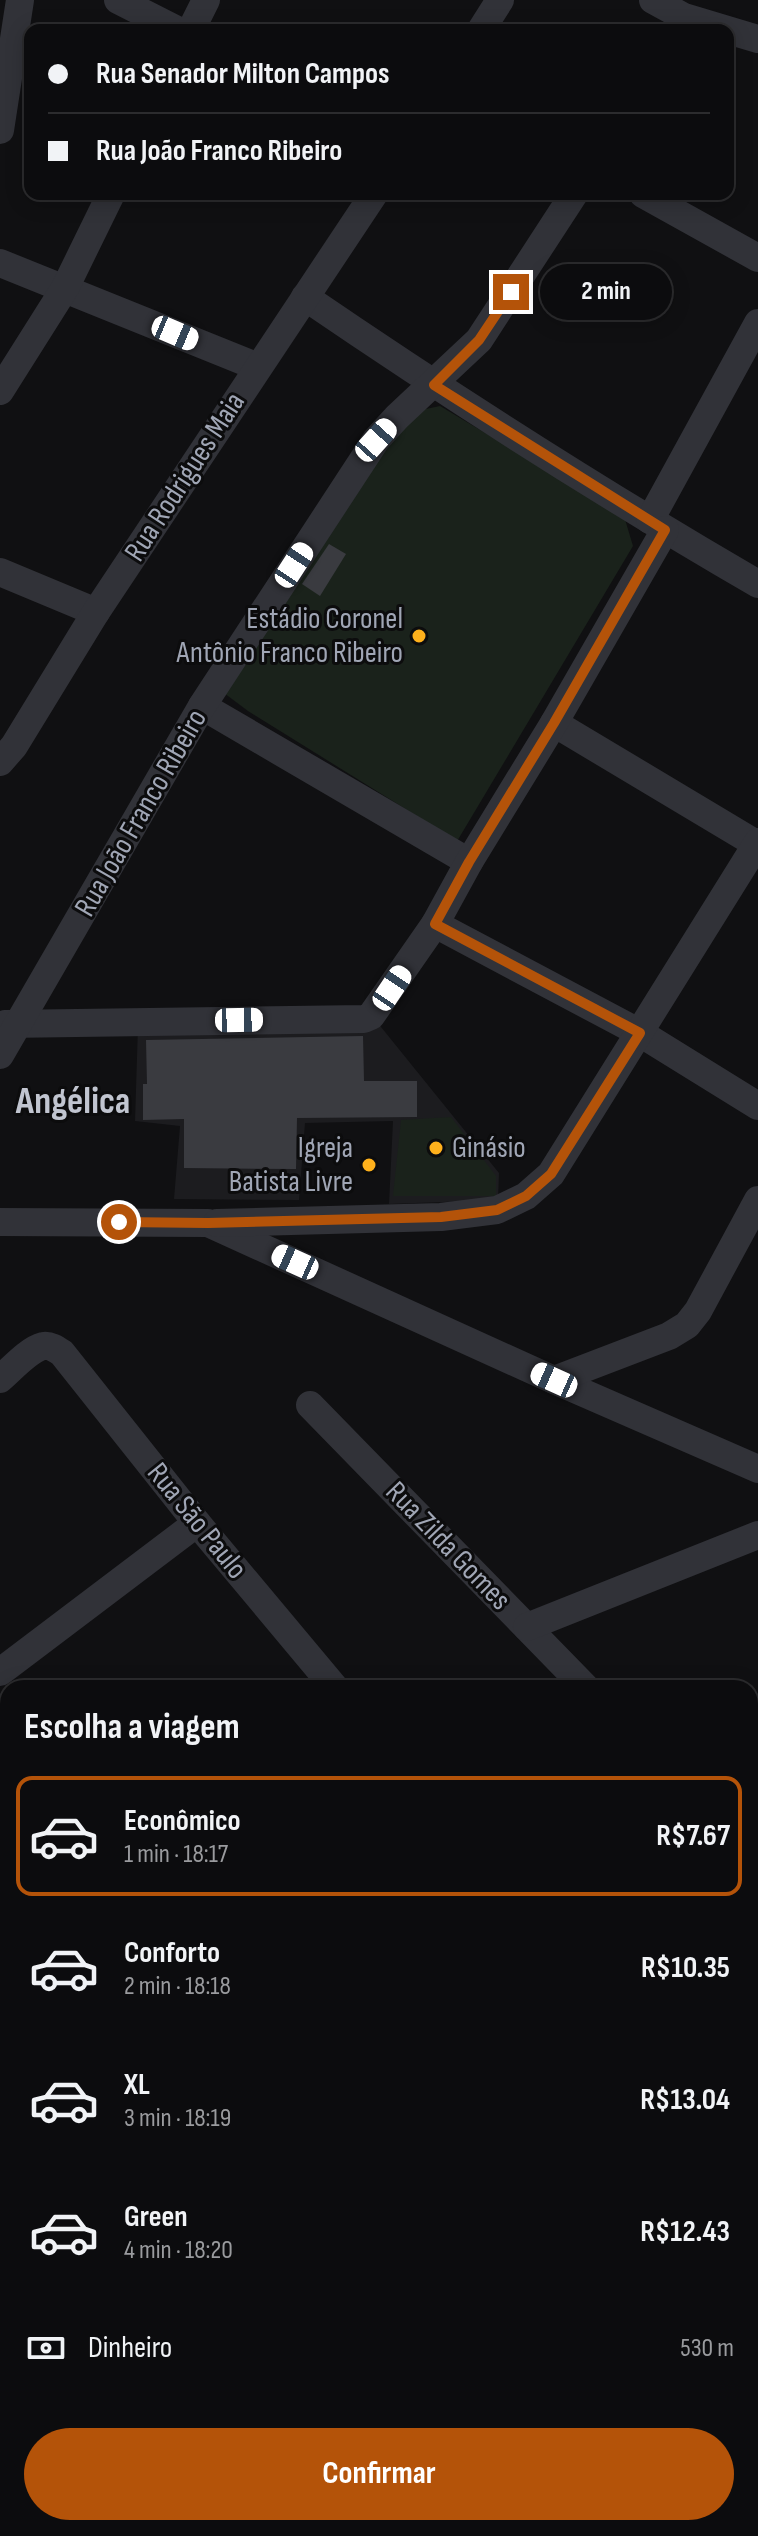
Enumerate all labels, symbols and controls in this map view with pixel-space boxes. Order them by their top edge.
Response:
text: Rua Senador Milton Campos [96,56,390,92]
text: Rua João Franco Ribeiro [96,133,342,169]
callout: 2 min [539,264,671,320]
route end [493,274,529,310]
text: 2 min [581,276,631,307]
car [148,313,202,353]
street label: Rua Rodrigues Maia [117,386,253,568]
car [351,414,401,466]
car [271,538,317,592]
place label: Estádio Coronel Antônio Franco Ribeiro [175,601,403,671]
marker: Estádio Coronel Antônio Franco Ribeiro [410,627,428,645]
street label: Rua João Franco Ribeiro [67,703,215,923]
car [369,961,415,1015]
car [215,1008,263,1032]
district label: Angélica [15,1079,130,1124]
place label: Igreja Batista Livre [229,1130,353,1200]
place label: Ginásio [452,1130,526,1166]
marker: Ginásio [427,1139,445,1157]
marker: Igreja Batista Livre [360,1156,378,1174]
route start [101,1204,137,1240]
car [268,1241,322,1283]
car [527,1359,581,1401]
street label: Rua São Paulo [139,1456,255,1586]
street label: Rua Zilda Gomes [378,1474,518,1618]
text: Escolha a viagem [24,1706,240,1749]
icon: car [28,1800,100,1872]
text: Econômico [124,1803,241,1839]
text: R$7.67 [656,1818,730,1854]
text: 1 min · 18:17 [124,1839,228,1870]
icon: car [28,1932,100,2004]
text: Conforto [124,1935,220,1971]
text: R$10.35 [641,1950,730,1986]
text: 2 min · 18:18 [124,1971,231,2002]
icon: car [28,2064,100,2136]
text: XL [124,2067,150,2103]
text: R$13.04 [640,2082,730,2118]
text: 3 min · 18:19 [124,2103,231,2134]
icon: car [28,2196,100,2268]
text: Green [124,2199,188,2235]
text: R$12.43 [640,2214,730,2250]
text: 4 min · 18:20 [124,2235,233,2266]
icon: cash [24,2326,68,2370]
text: Dinheiro [88,2330,172,2366]
text: 530 m [680,2333,734,2364]
button: Confirmar [24,2428,734,2520]

